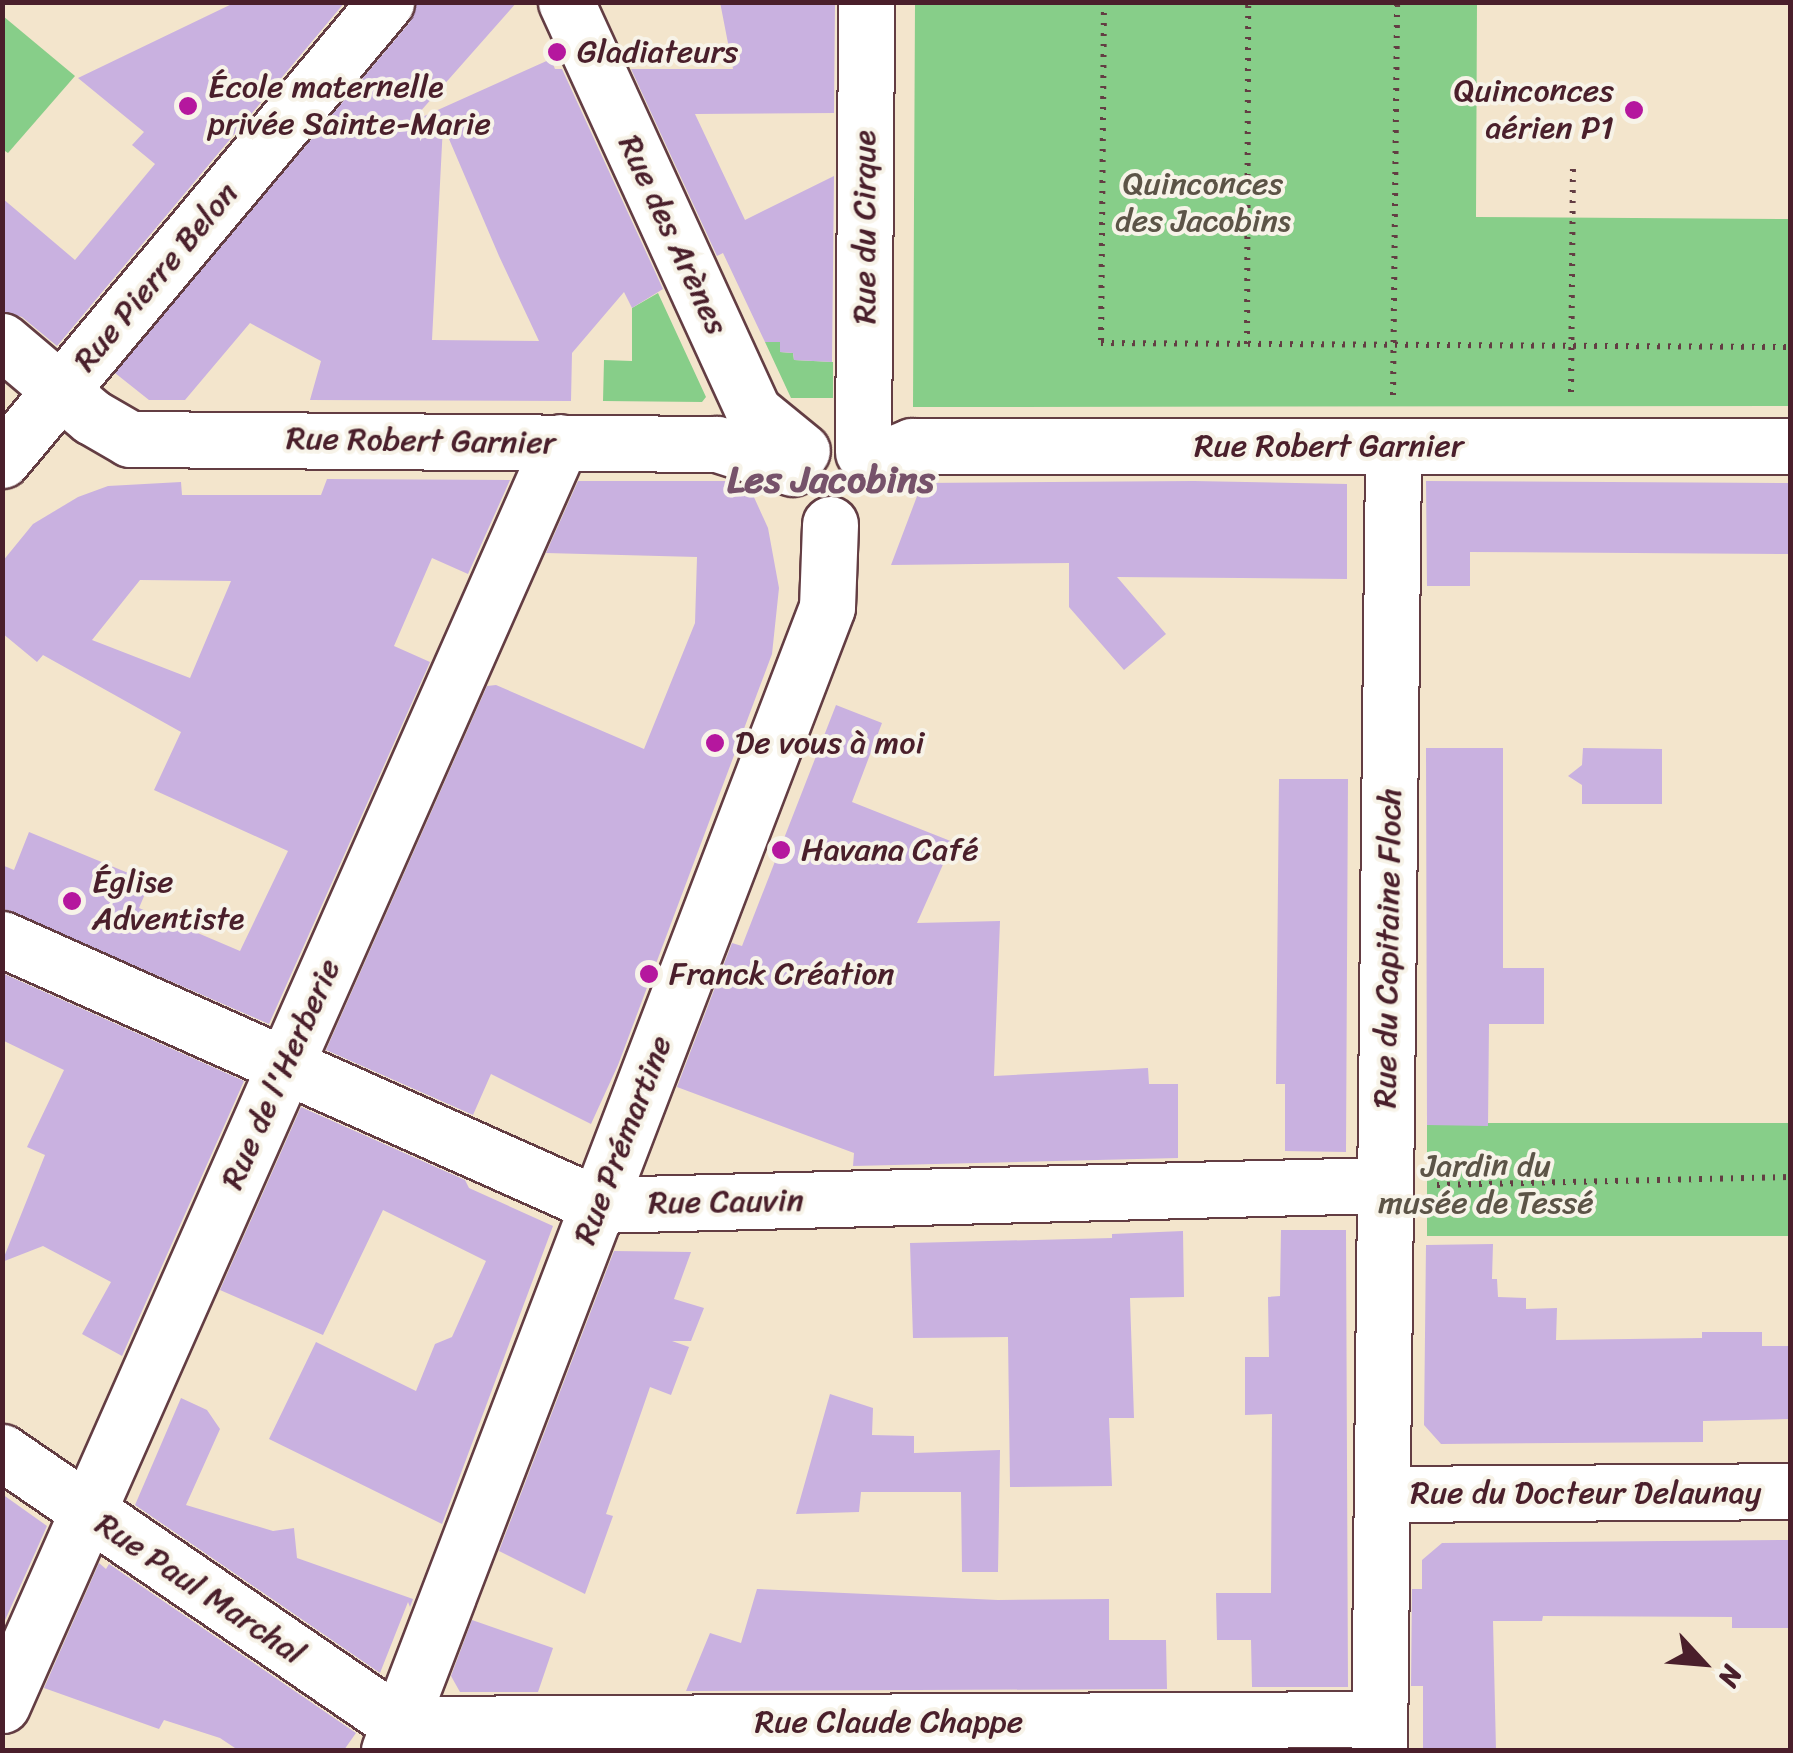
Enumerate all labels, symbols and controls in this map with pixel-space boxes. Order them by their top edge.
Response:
place label: Gladiateurs [577,33,738,71]
marker: Gladiateurs [546,41,568,63]
place label: École maternelle privée Sainte-Marie [208,69,489,144]
place label: Quinconces aérien P1 [1454,73,1614,148]
marker: École maternelle privée Sainte-Marie [177,95,199,117]
marker: Quinconces aérien P1 [1623,99,1645,121]
street label: Rue des Arènes [610,129,736,341]
street label: Rue du Cirque [846,130,884,324]
park label: Quinconces des Jacobins [1114,166,1292,241]
street label: Rue Pierre Belon [66,175,246,379]
street label: Rue Robert Garnier [286,419,556,463]
street label: Rue Robert Garnier [1194,427,1464,465]
district label: Les Jacobins [727,457,935,503]
place label: De vous à moi [735,724,924,762]
marker: De vous à moi [704,732,726,754]
street label: Rue du Capitaine Floch [1366,787,1410,1109]
place label: Havana Café [801,831,979,869]
marker: Havana Café [770,839,792,861]
place label: Église Adventiste [92,864,244,939]
marker: Église Adventiste [61,890,83,912]
street label: Rue de l'Herberie [213,953,349,1195]
place label: Franck Création [669,955,896,993]
marker: Franck Création [638,963,660,985]
street label: Rue Prémartine [566,1031,680,1249]
park label: Jardin du musée de Tessé [1378,1148,1594,1223]
street label: Rue Cauvin [648,1181,804,1223]
street label: Rue du Docteur Delaunay [1410,1474,1762,1512]
street label: Rue Paul Marchal [88,1505,312,1673]
north arrow [1653,1613,1753,1713]
text: N [1704,1657,1757,1696]
street label: Rue Claude Chappe [755,1703,1023,1741]

